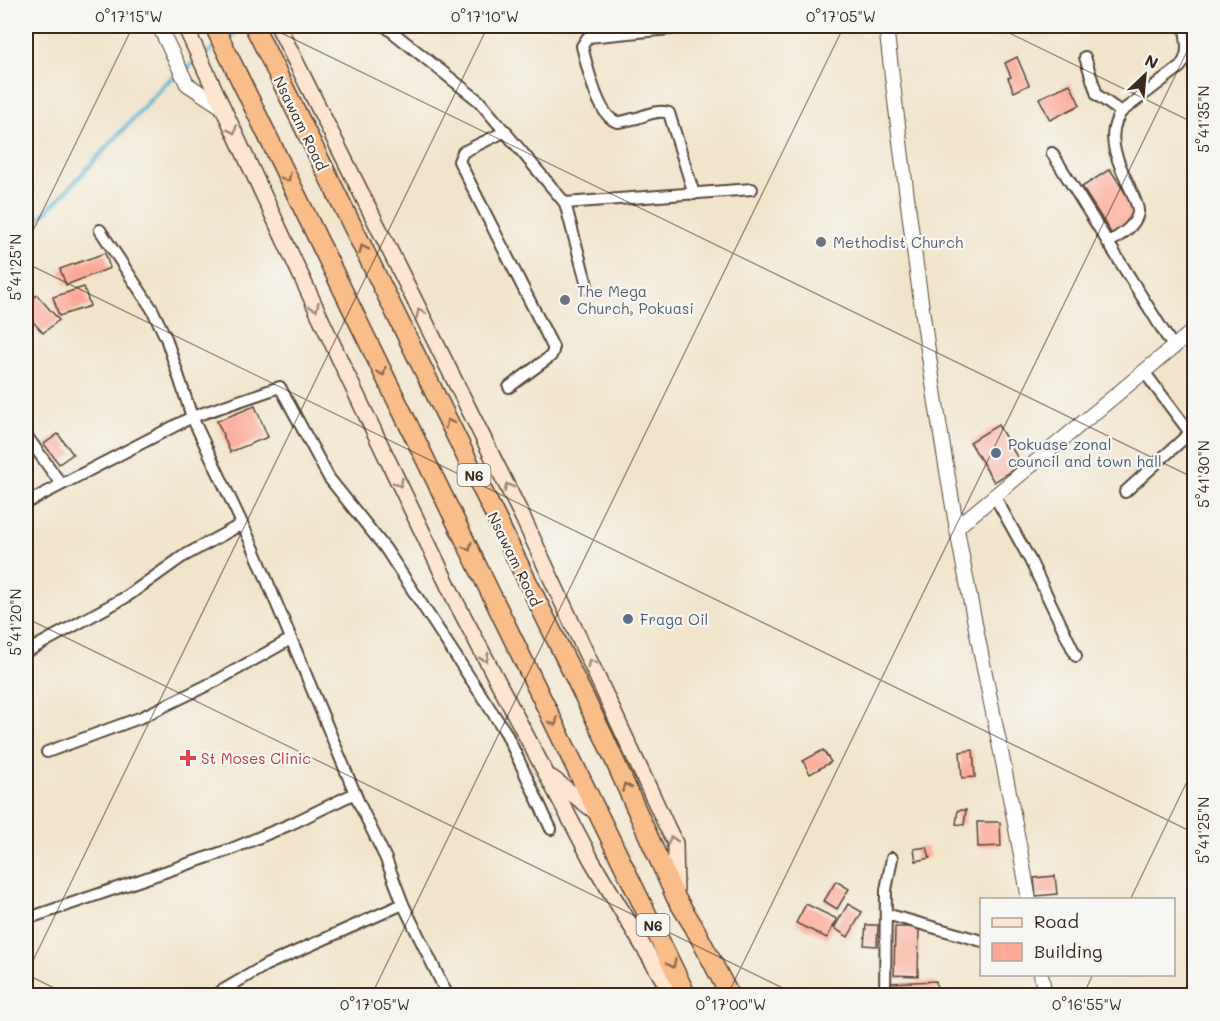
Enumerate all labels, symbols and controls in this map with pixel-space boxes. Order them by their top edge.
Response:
text: 0°17'15"W [95,6,163,26]
text: 0°17'10"W [451,6,519,26]
text: 0°17'05"W [806,6,876,26]
north arrow [1115,45,1175,105]
text: N [1142,49,1162,73]
street label: Nsawam Road [269,72,333,174]
text: 5°41'35"N [1193,85,1213,153]
one-way arrow [225,124,237,135]
one-way arrow [280,172,292,183]
place label: Methodist Church [833,232,963,252]
text: 5°41'25"N [5,234,25,300]
marker: Methodist Church [814,235,828,249]
one-way arrow [358,244,370,255]
place label: The Mega Church, Pokuasi [577,281,694,318]
marker: The Mega Church, Pokuasi [558,293,572,307]
one-way arrow [308,301,320,312]
one-way arrow [416,308,427,319]
one-way arrow [375,366,386,377]
one-way arrow [444,419,456,430]
place label: Pokuase zonal council and town hall [1008,434,1162,471]
text: 5°41'30"N [1193,440,1213,508]
marker: Pokuase zonal council and town hall [989,446,1003,460]
road number: N6 [458,464,490,486]
one-way arrow [391,477,403,488]
one-way arrow [503,482,515,493]
street label: Nsawam Road [483,508,547,610]
one-way arrow [461,541,473,552]
text: 5°41'20"N [5,588,25,656]
place label: Fraga Oil [640,609,708,629]
marker: Fraga Oil [621,612,635,626]
one-way arrow [478,652,490,663]
one-way arrow [586,659,598,670]
one-way arrow [547,715,559,726]
place label: St Moses Clinic [201,748,311,768]
marker: St Moses Clinic [179,749,197,767]
one-way arrow [622,783,634,794]
text: 5°41'25"N [1193,797,1213,863]
one-way arrow [667,836,679,846]
legend [980,898,1175,976]
text: Road [1034,909,1079,933]
road number: N6 [636,914,670,936]
text: Building [1034,939,1102,963]
one-way arrow [664,957,676,968]
text: 0°17'05"W [340,994,410,1014]
text: 0°17'00"W [696,994,766,1014]
text: 0°16'55"W [1052,994,1122,1014]

